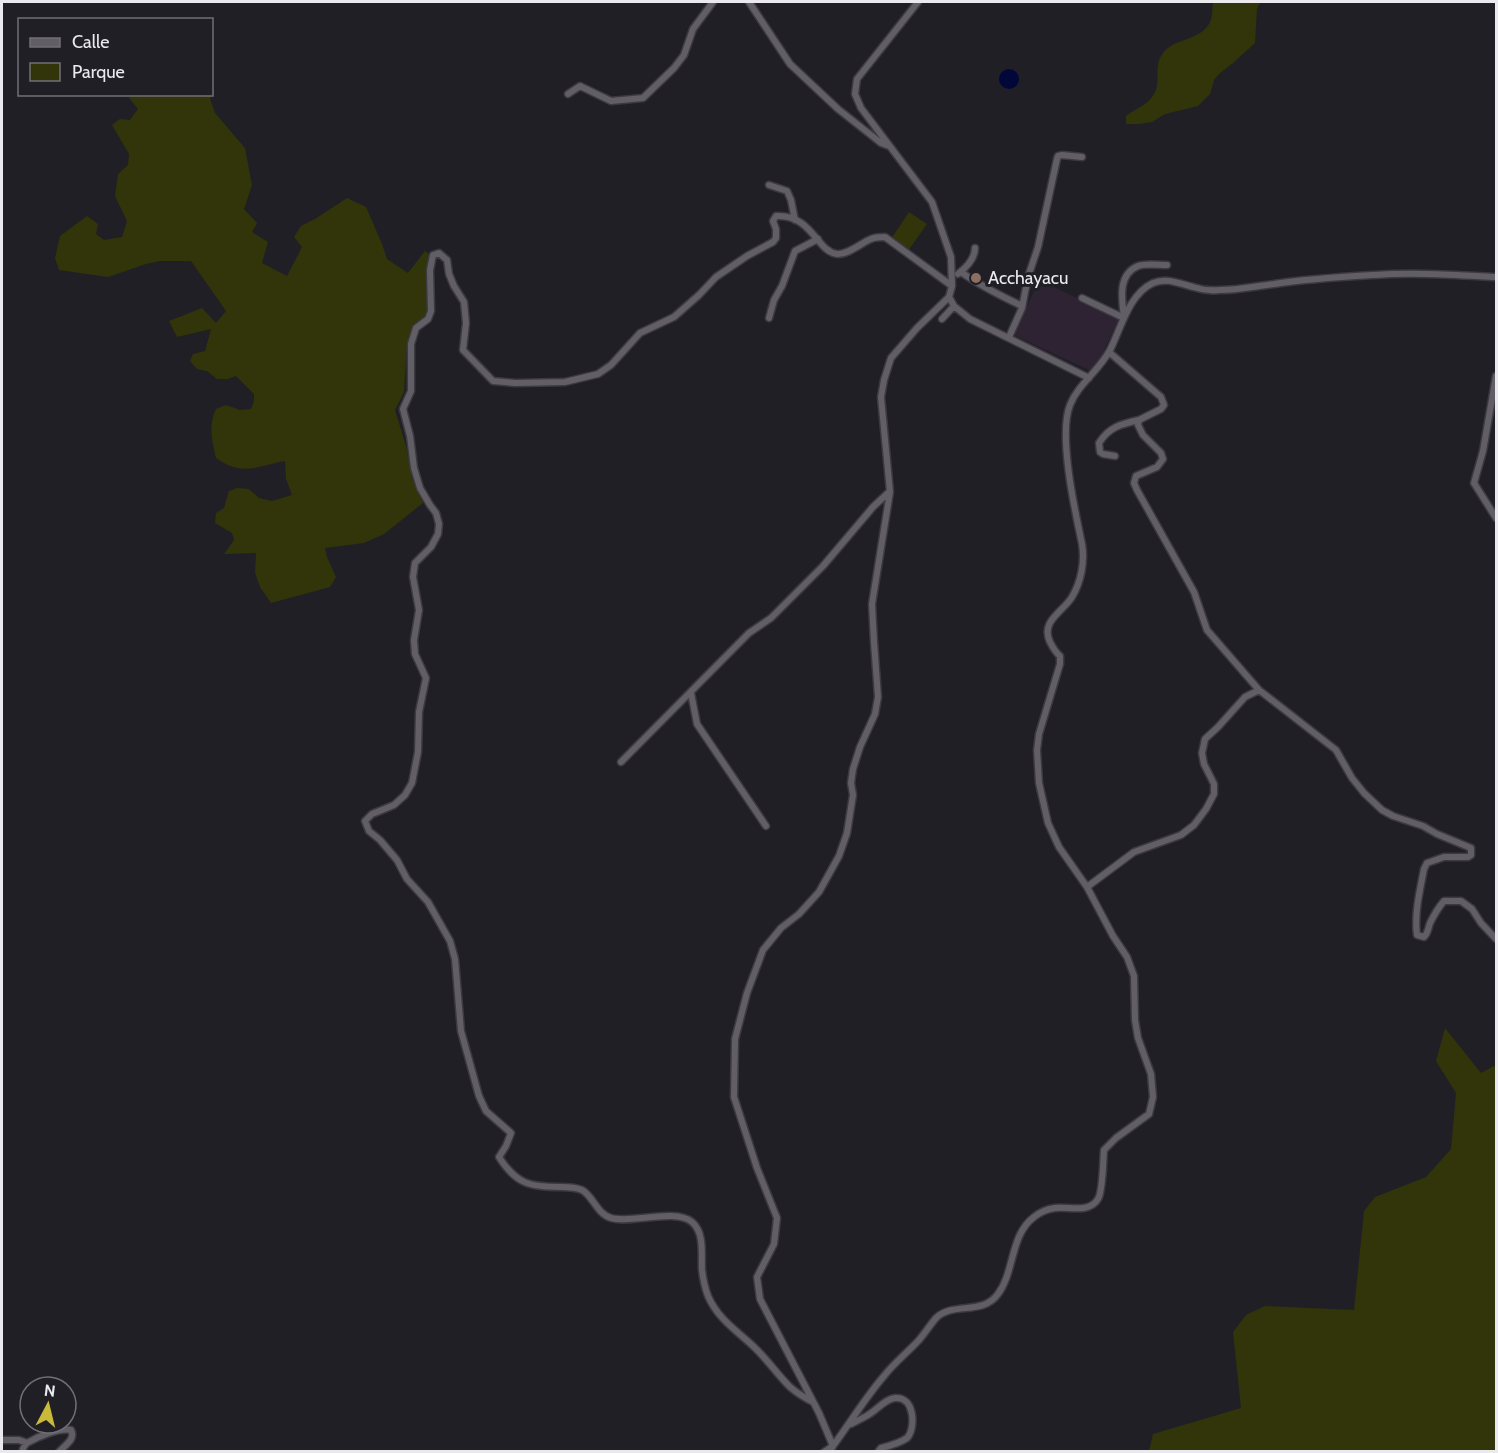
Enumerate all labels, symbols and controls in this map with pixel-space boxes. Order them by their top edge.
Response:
legend [18,18,213,96]
text: Calle [72,31,109,53]
text: Parque [72,61,125,83]
place label: Acchayacu [988,267,1068,289]
marker: Acchayacu [969,271,983,285]
north arrow [18,1375,78,1435]
text: N [43,1380,57,1401]

